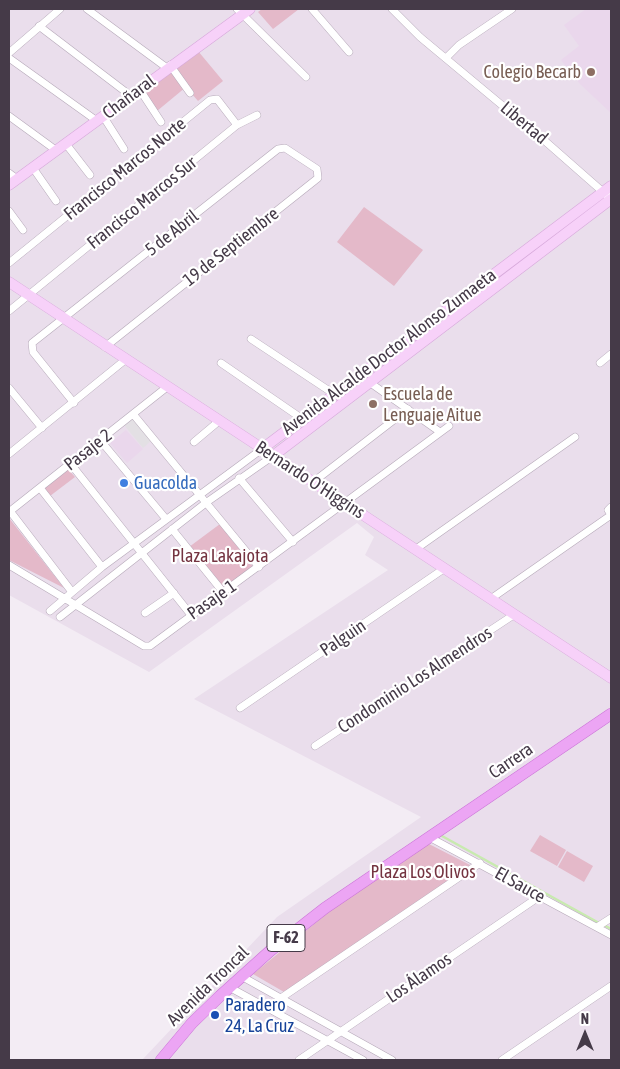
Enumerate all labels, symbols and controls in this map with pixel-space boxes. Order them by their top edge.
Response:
place label: Colegio Becarb [483,61,581,83]
marker: Colegio Becarb [585,66,597,78]
street label: Chañaral [98,70,160,124]
street label: Libertad [496,97,552,149]
street label: Francisco Marcos Norte [60,113,190,225]
street label: Francisco Marcos Sur [83,152,201,254]
street label: 19 de Septiembre [179,203,283,291]
street label: 5 de Abril [141,206,203,260]
street label: Avenida Alcalde Doctor Alonso Zumaeta [278,264,500,440]
place label: Escuela de Lenguaje Aitue [383,383,481,426]
marker: Escuela de Lenguaje Aitue [367,398,379,410]
street label: Pasaje 2 [60,425,116,475]
street label: Bernardo O'Higgins [251,437,369,523]
place label: Guacolda [134,472,197,494]
marker: Guacolda [118,477,130,489]
park label: Plaza Lakajota [171,545,269,567]
street label: Pasaje 1 [183,575,241,625]
street label: Palguin [316,615,370,661]
street label: Condominio Los Almendros [334,622,496,738]
street label: Carrera [485,738,537,784]
park label: Plaza Los Olivos [371,861,475,883]
street label: El Sauce [491,862,549,908]
road number: F-62 [267,924,305,951]
street label: Avenida Troncal [163,942,253,1030]
street label: Los Álamos [382,948,456,1008]
place label: Paradero 24, La Cruz [225,994,294,1036]
marker: Paradero 24, La Cruz [209,1009,221,1021]
north arrow [560,1009,610,1059]
text: N [581,1011,589,1027]

